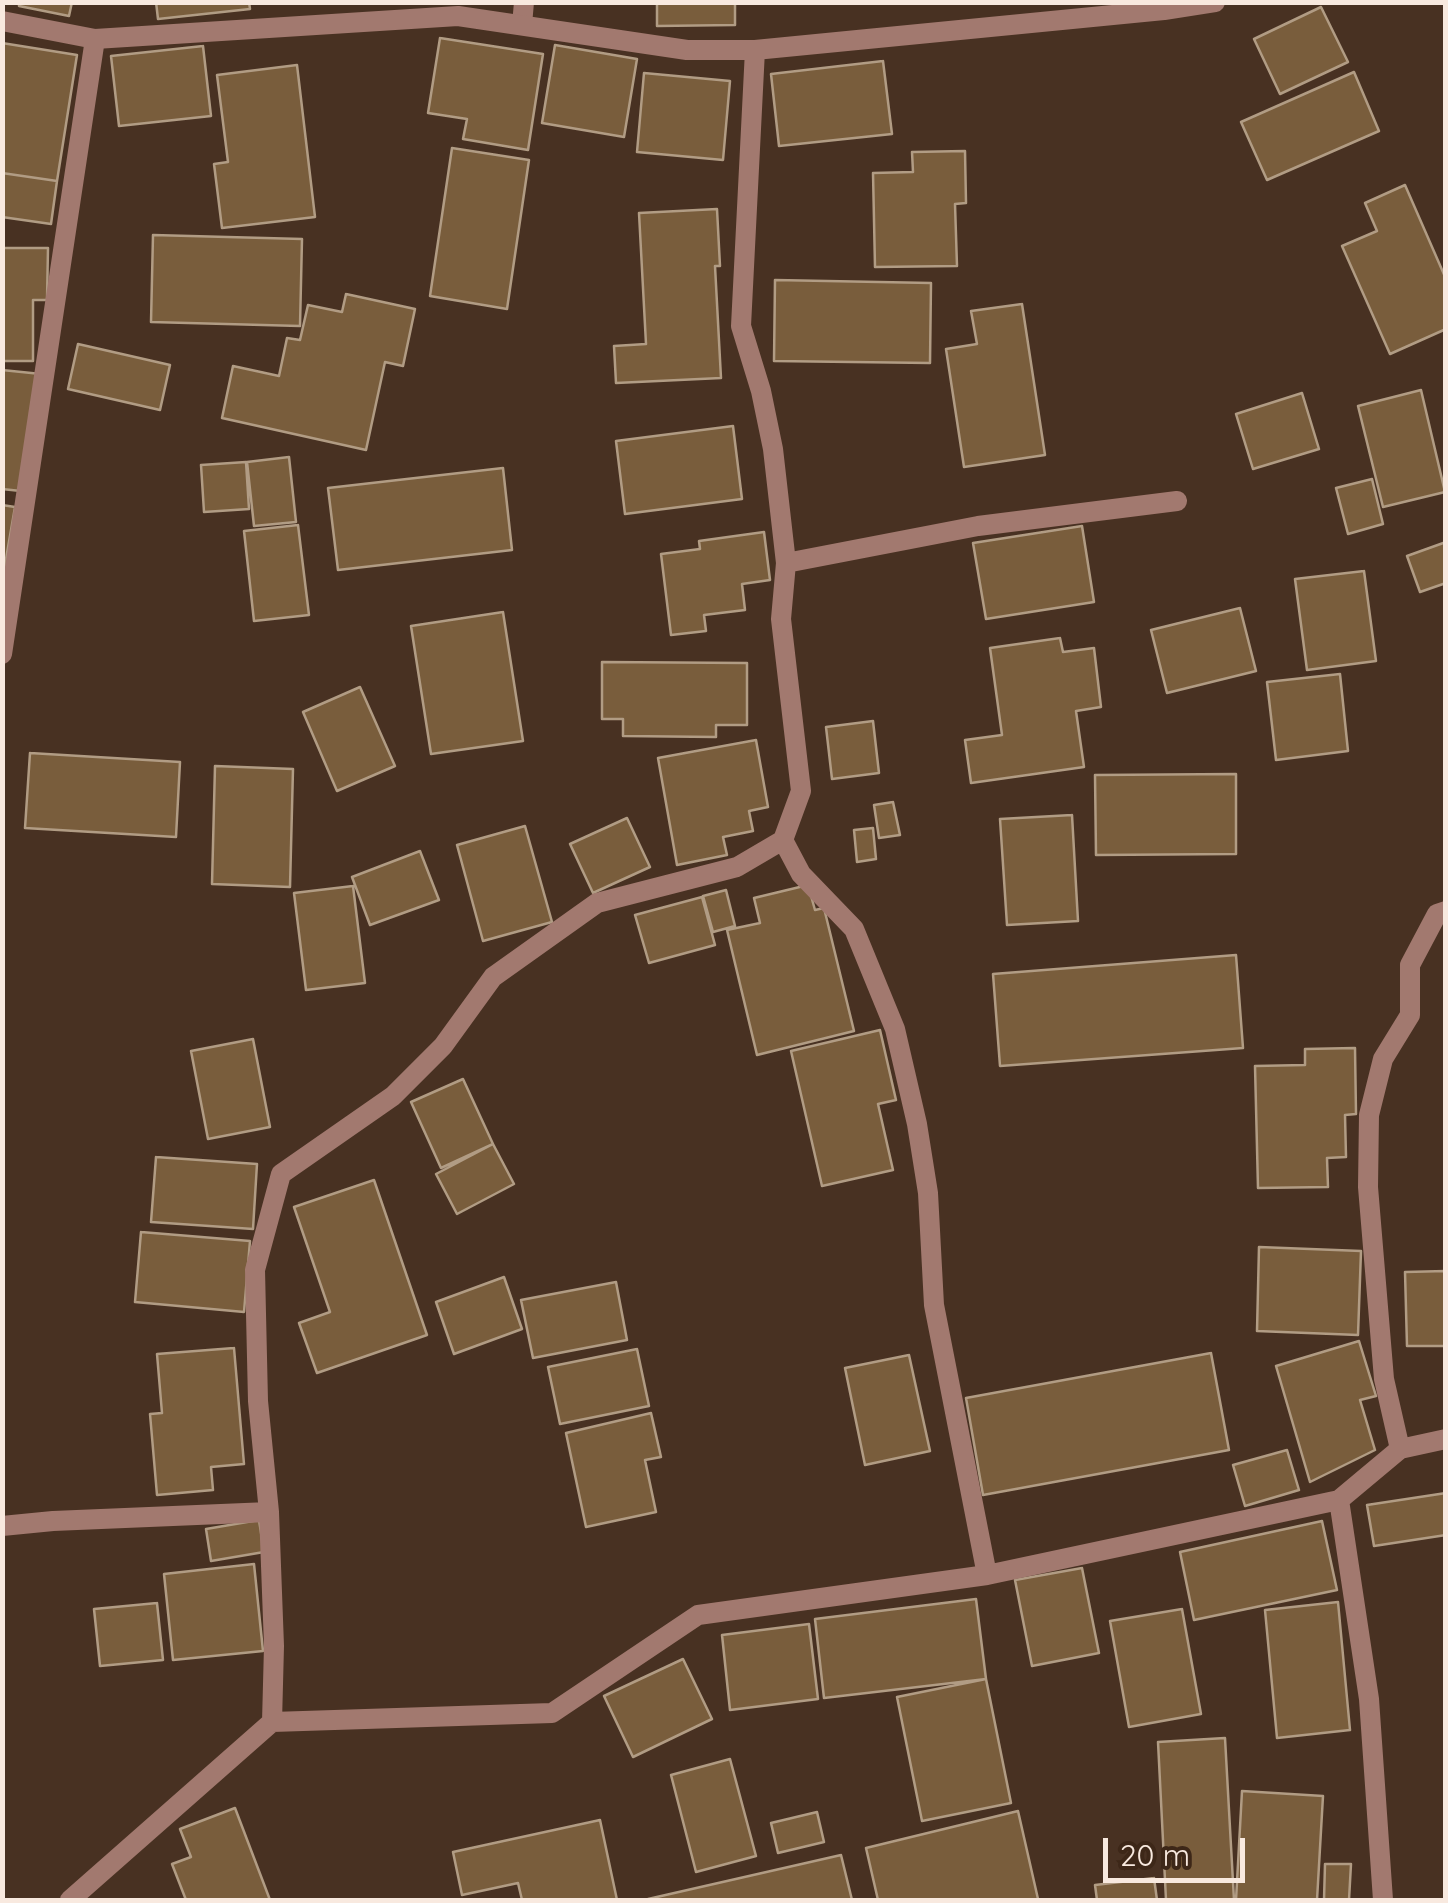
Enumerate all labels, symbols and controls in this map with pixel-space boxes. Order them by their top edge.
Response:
scale bar [1108,1818,1250,1880]
text: 20 m [1120,1836,1190,1874]

